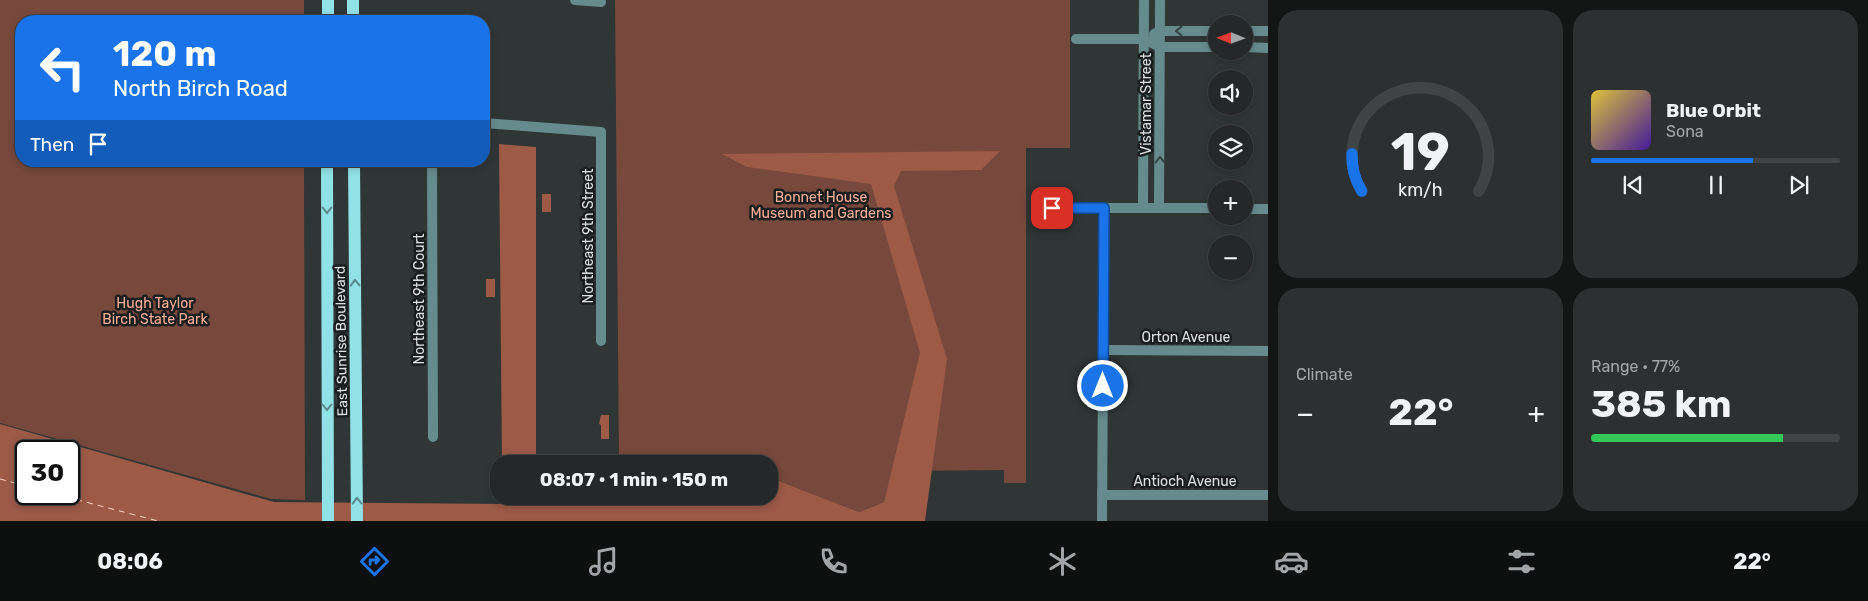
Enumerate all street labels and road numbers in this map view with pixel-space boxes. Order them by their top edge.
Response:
street label: Vistamar Street [1138,53,1155,155]
street label: Northeast 9th Street [580,168,597,303]
street label: Northeast 9th Court [411,233,428,365]
street label: East Sunrise Boulevard [332,266,351,416]
street label: Orton Avenue [1142,329,1231,346]
street label: Antioch Avenue [1133,473,1237,490]

